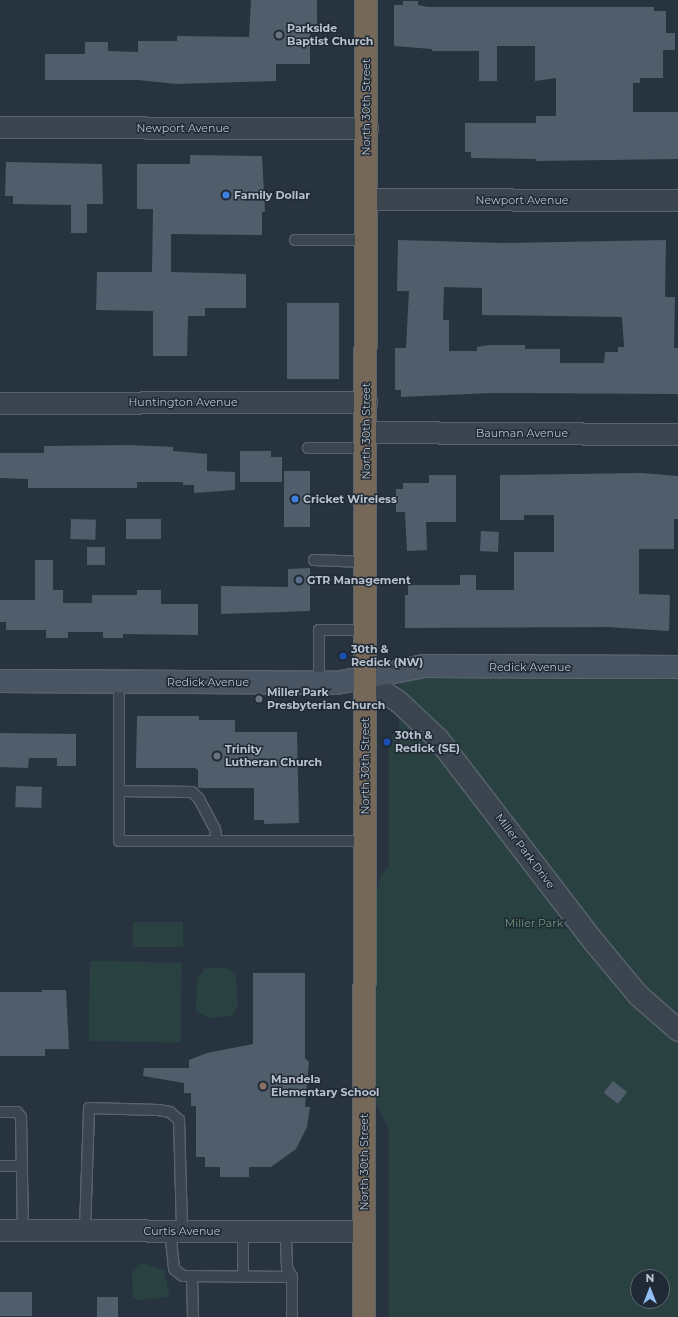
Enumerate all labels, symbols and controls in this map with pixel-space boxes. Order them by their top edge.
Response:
place label: Parkside Baptist Church [287,22,373,48]
marker: Parkside Baptist Church [274,30,284,40]
street label: North 30th Street [359,59,373,155]
street label: Newport Avenue [137,121,229,135]
place label: Family Dollar [234,188,310,202]
marker: Family Dollar [221,190,231,200]
street label: Newport Avenue [476,193,568,207]
street label: North 30th Street [359,383,373,479]
street label: Huntington Avenue [128,395,238,409]
street label: Bauman Avenue [476,426,568,440]
place label: Cricket Wireless [303,492,397,506]
marker: Cricket Wireless [290,494,300,504]
place label: GTR Management [307,573,411,587]
marker: GTR Management [294,575,304,585]
place label: 30th & Redick (NW) [351,643,423,669]
marker: 30th & Redick (NW) [338,651,348,661]
street label: Redick Avenue [489,660,571,674]
street label: Redick Avenue [167,675,249,689]
place label: Miller Park Presbyterian Church [267,686,385,712]
marker: Miller Park Presbyterian Church [254,694,264,704]
street label: North 30th Street [358,718,372,814]
place label: 30th & Redick (SE) [395,729,460,755]
marker: 30th & Redick (SE) [382,737,392,747]
place label: Trinity Lutheran Church [225,743,322,769]
marker: Trinity Lutheran Church [212,751,222,761]
street label: Miller Park Drive [493,811,557,891]
park label: Miller Park [505,916,563,930]
place label: Mandela Elementary School [271,1073,379,1099]
marker: Mandela Elementary School [258,1081,268,1091]
street label: North 30th Street [357,1114,371,1210]
street label: Curtis Avenue [144,1224,220,1238]
north arrow [630,1269,670,1309]
text: N [646,1271,654,1285]

